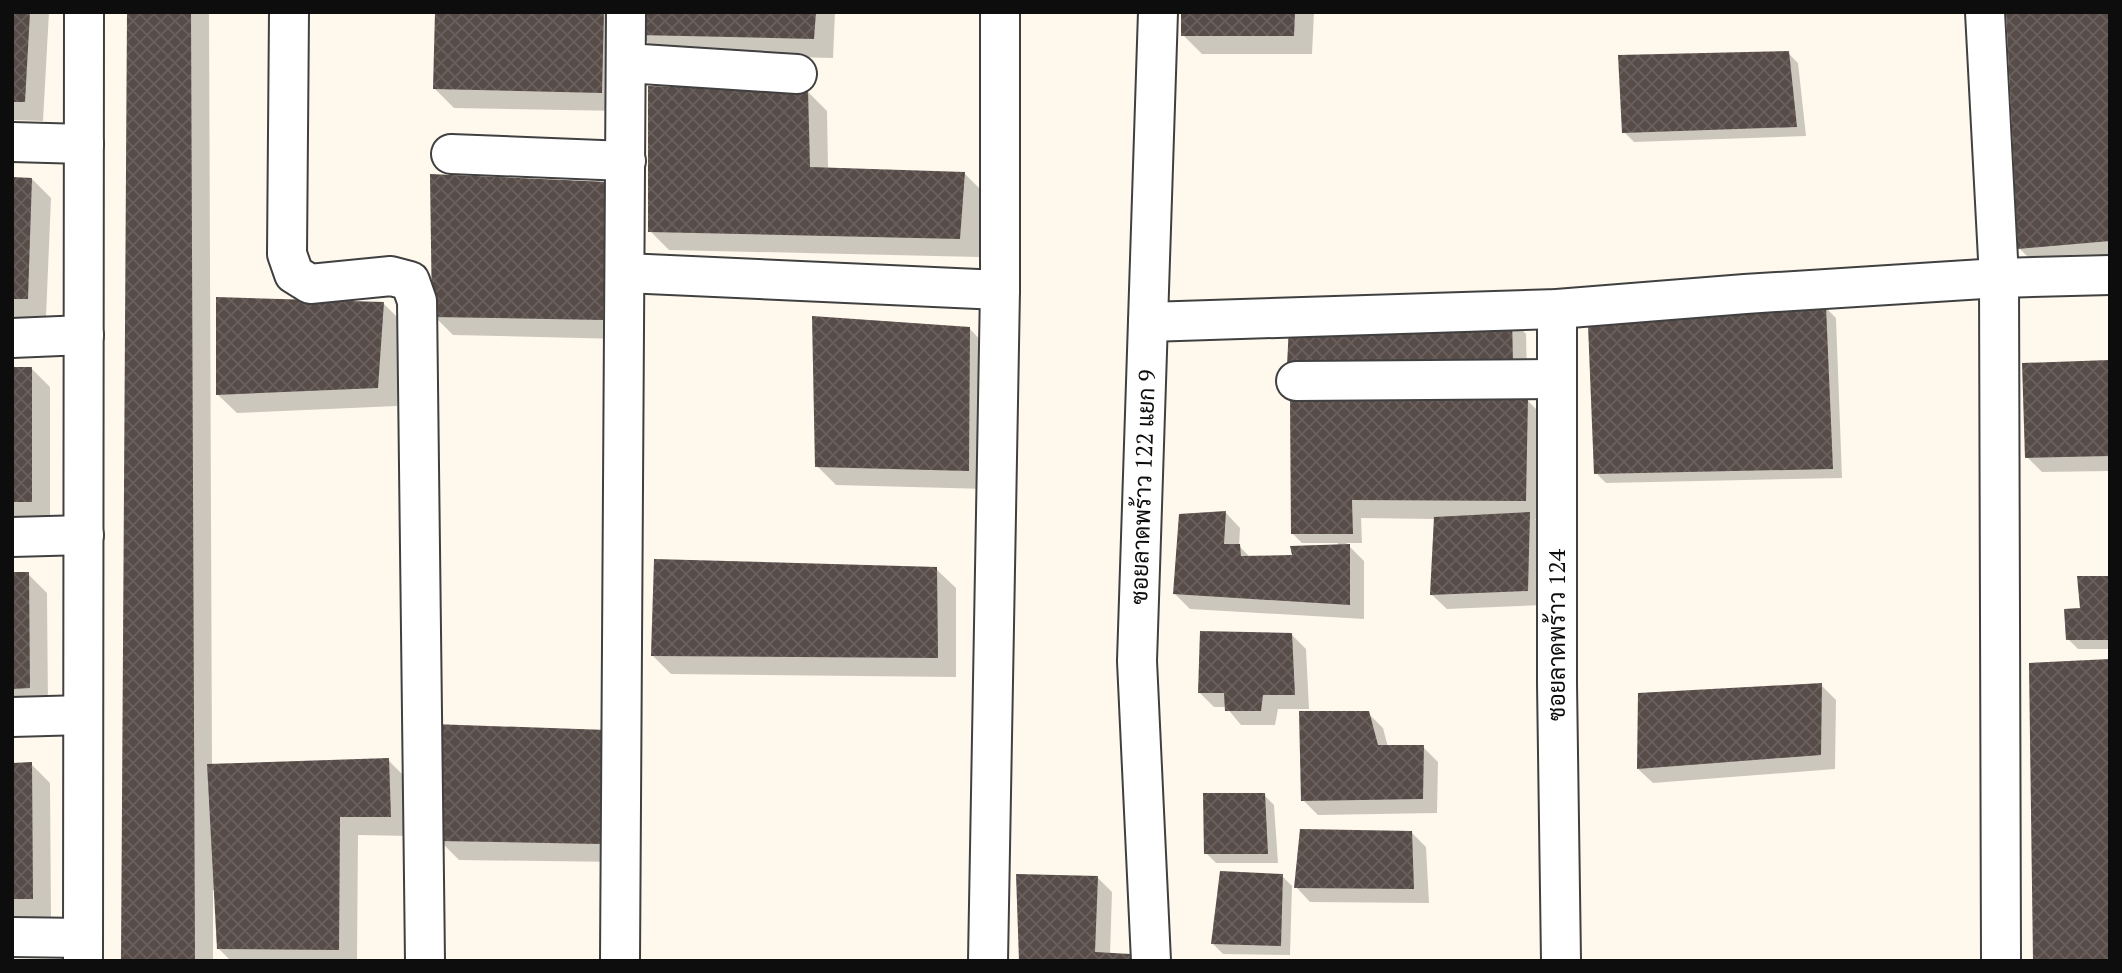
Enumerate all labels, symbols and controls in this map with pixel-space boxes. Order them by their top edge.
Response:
street label: ซอยลาดพร้าว 122 แยก 9 [1123,369,1162,605]
street label: ซอยลาดพร้าว 124 [1541,548,1572,721]

